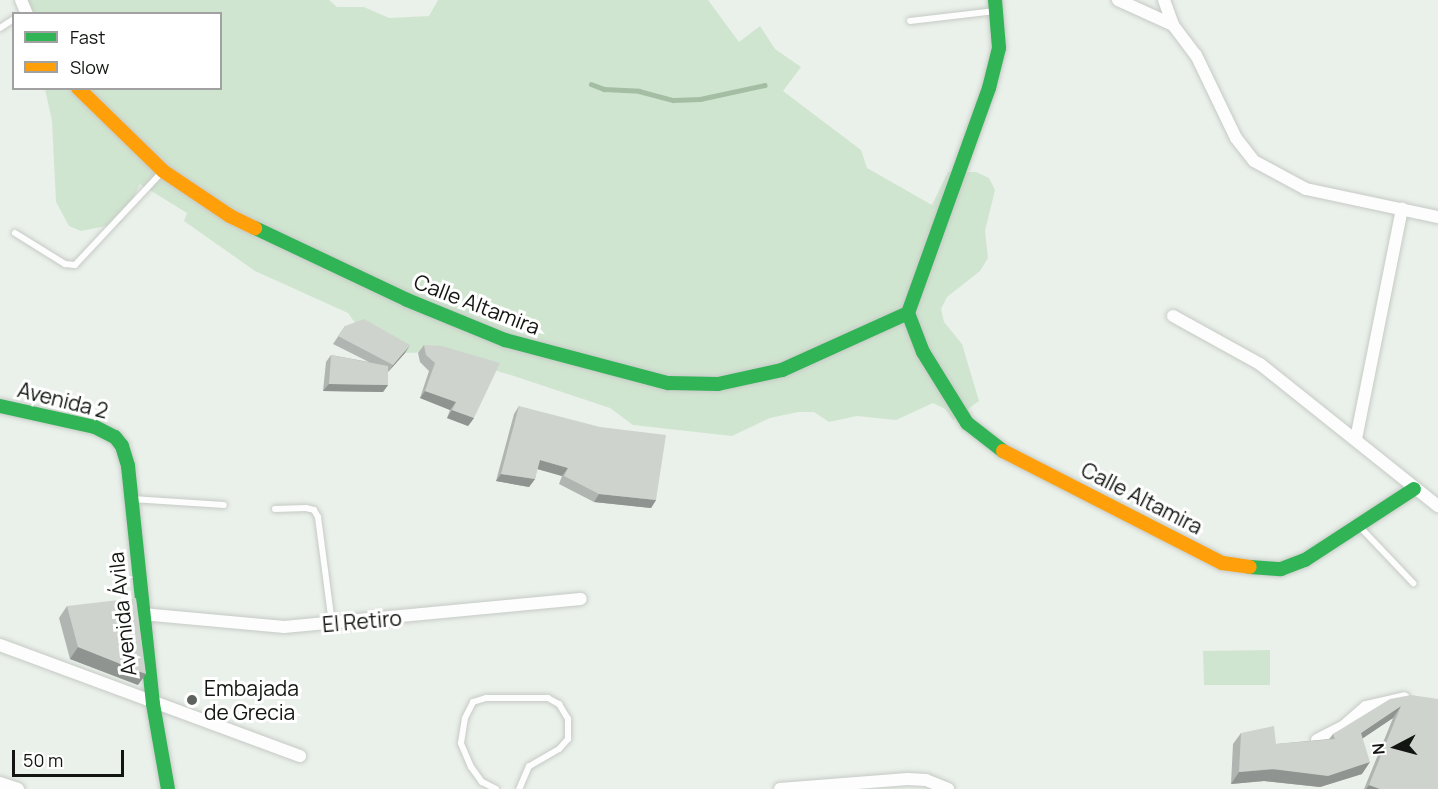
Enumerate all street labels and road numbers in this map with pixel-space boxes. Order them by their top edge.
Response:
street label: Calle Altamira [411,268,543,340]
street label: Avenida 2 [15,377,111,423]
street label: Calle Altamira [1077,457,1207,539]
street label: Avenida Ávila [103,551,141,677]
street label: El Retiro [321,605,403,637]

